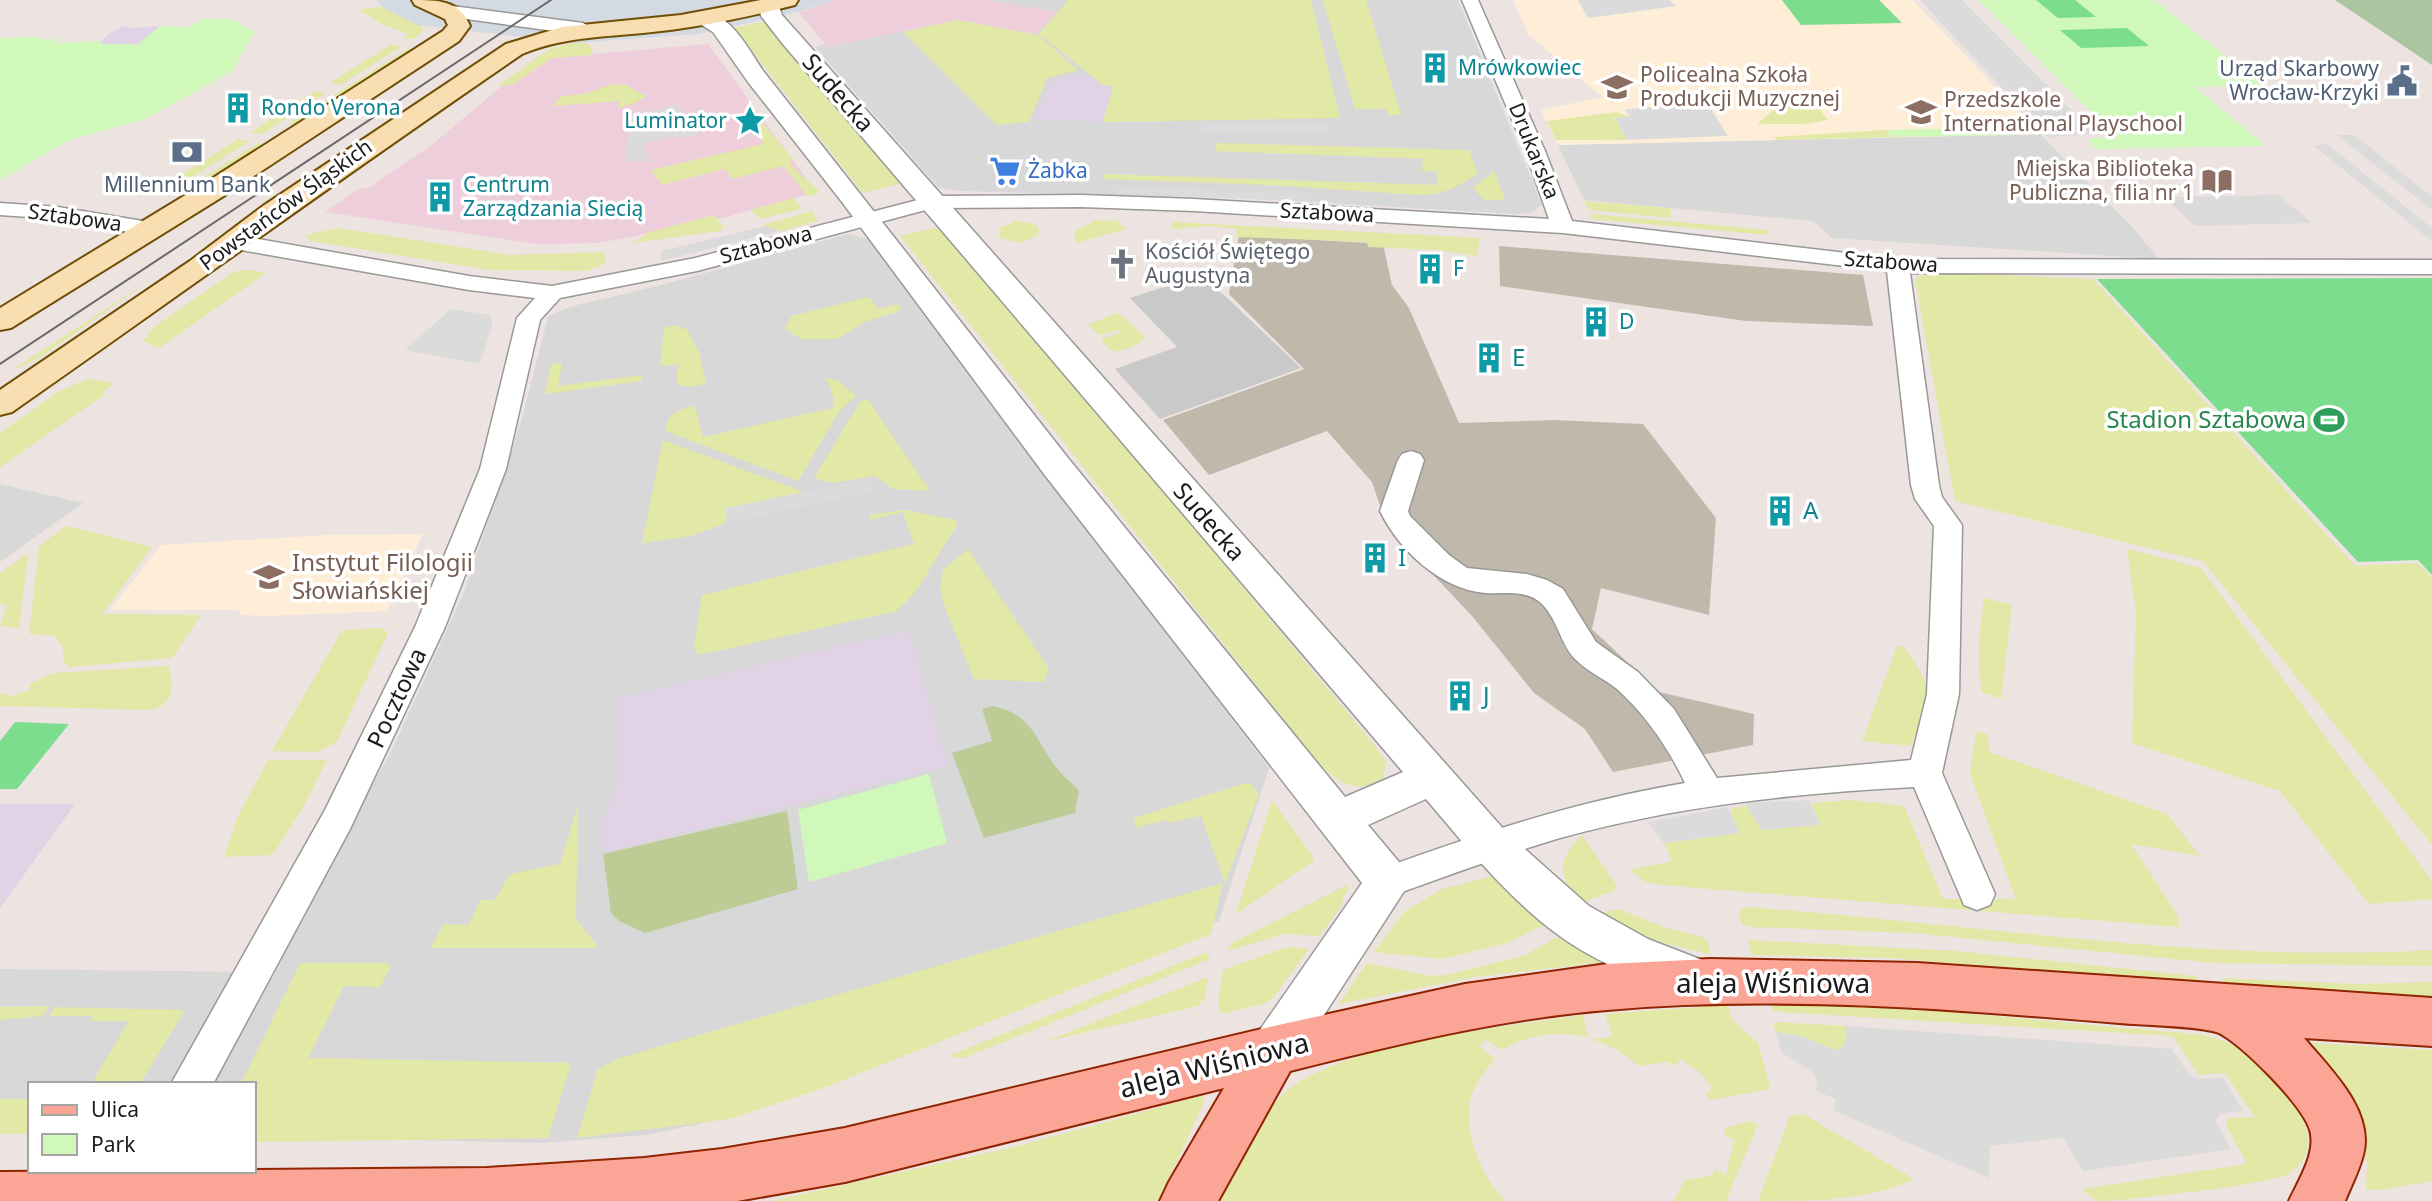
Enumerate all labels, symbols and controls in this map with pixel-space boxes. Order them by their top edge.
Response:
street label: Sudecka [796,46,882,138]
building icon: Mrówkowiec [1418,51,1452,85]
place label: Mrówkowiec [1458,53,1581,81]
place label: Urząd Skarbowy Wrocław-Krzyki [2219,54,2379,106]
place label: Policealna Szkoła Produkcji Muzycznej [1640,60,1840,112]
public building icon: Urząd Skarbowy Wrocław-Krzyki [2385,64,2419,98]
school or university icon: Policealna Szkoła Produkcji Muzycznej [1600,70,1634,104]
place label: Przedszkole International Playschool [1944,85,2183,137]
building icon: Rondo Verona [221,91,255,125]
place label: Rondo Verona [261,93,401,121]
school or university icon: Przedszkole International Playschool [1904,95,1938,129]
street label: Drukarska [1503,98,1567,203]
place icon: Luminator [733,104,767,138]
place label: Luminator [624,106,727,134]
street label: Powstańców Śląskich [194,132,377,276]
bank icon: Millennium Bank [170,135,204,169]
supermarket icon: Żabka [988,154,1022,188]
place label: Miejska Biblioteka Publiczna, filia nr 1 [2009,154,2194,206]
place label: Żabka [1028,156,1088,184]
library icon: Miejska Biblioteka Publiczna, filia nr 1 [2200,164,2234,198]
place label: Millennium Bank [104,170,271,198]
place label: Centrum Zarządzania Siecią [463,170,643,222]
building icon: Centrum Zarządzania Siecią [423,180,457,214]
street label: Sztabowa [1279,196,1375,228]
street label: Sztabowa [27,197,124,237]
street label: Sztabowa [717,218,815,270]
place label: Kościół Świętego Augustyna [1145,237,1310,289]
street label: Sztabowa [1843,244,1939,278]
church icon: Kościół Świętego Augustyna [1105,247,1139,281]
building icon: F [1413,252,1447,286]
place label: F [1453,254,1464,282]
building icon: D [1579,305,1613,339]
place label: D [1619,307,1634,335]
place label: E [1512,340,1525,373]
building icon: E [1472,341,1506,375]
place label: Stadion Sztabowa [2106,402,2306,435]
sports icon: Stadion Sztabowa [2312,403,2346,437]
street label: Sudecka [1167,475,1253,567]
place label: A [1803,493,1819,526]
building icon: A [1763,494,1797,528]
place label: I [1398,540,1406,573]
building icon: I [1358,541,1392,575]
place label: Instytut Filologii Słowiańskiej [292,545,473,606]
school or university icon: Instytut Filologii Słowiańskiej [252,560,286,594]
street label: Pocztowa [358,642,433,753]
place label: J [1481,678,1490,711]
building icon: J [1443,679,1477,713]
street label: aleja Wiśniowa [1676,963,1870,1001]
street label: aleja Wiśniowa [1115,1022,1313,1106]
legend [28,1082,256,1173]
text: Ulica [91,1095,139,1123]
text: Park [91,1130,136,1158]

